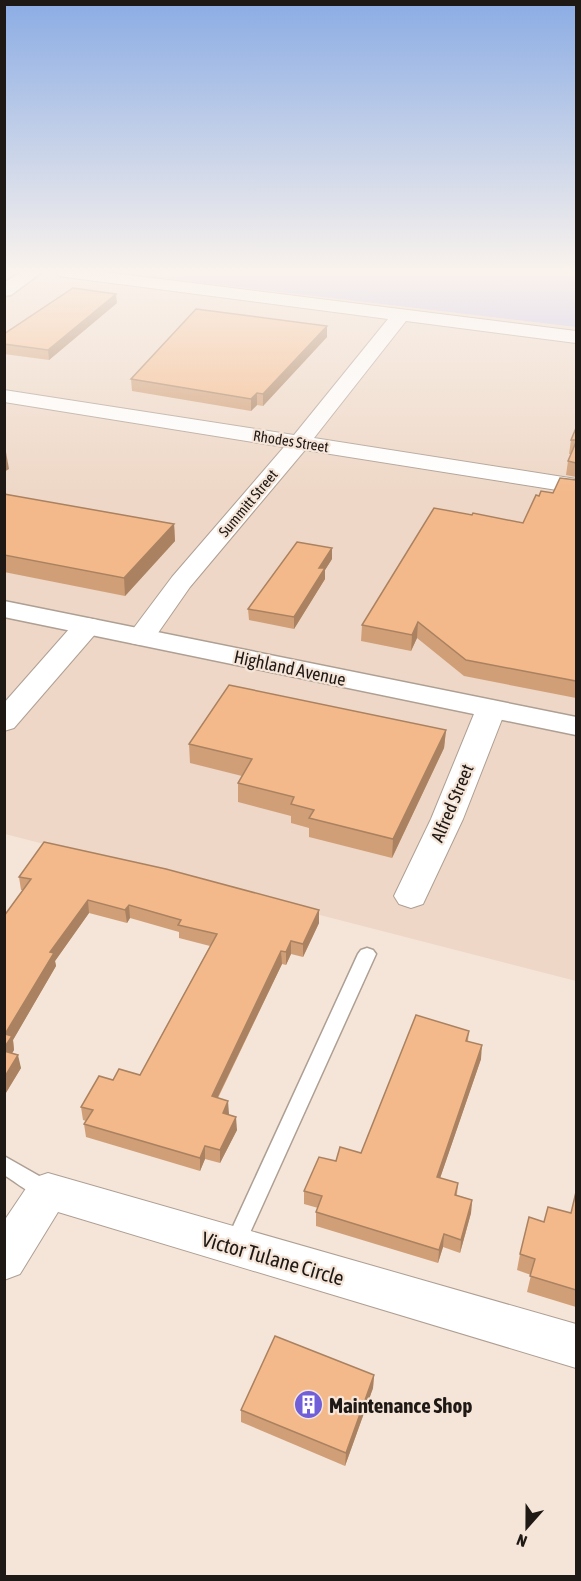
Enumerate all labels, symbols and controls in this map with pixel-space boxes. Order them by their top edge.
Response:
street label: Rhodes Street [252,427,330,455]
street label: Summitt Street [215,466,281,540]
street label: Highland Avenue [232,646,348,690]
street label: Alfred Street [426,761,478,845]
street label: Victor Tulane Circle [199,1226,347,1290]
building icon: Maintenance Shop [292,1389,324,1421]
place label: Maintenance Shop [329,1393,472,1417]
north arrow [497,1497,557,1557]
text: N [514,1531,529,1551]

